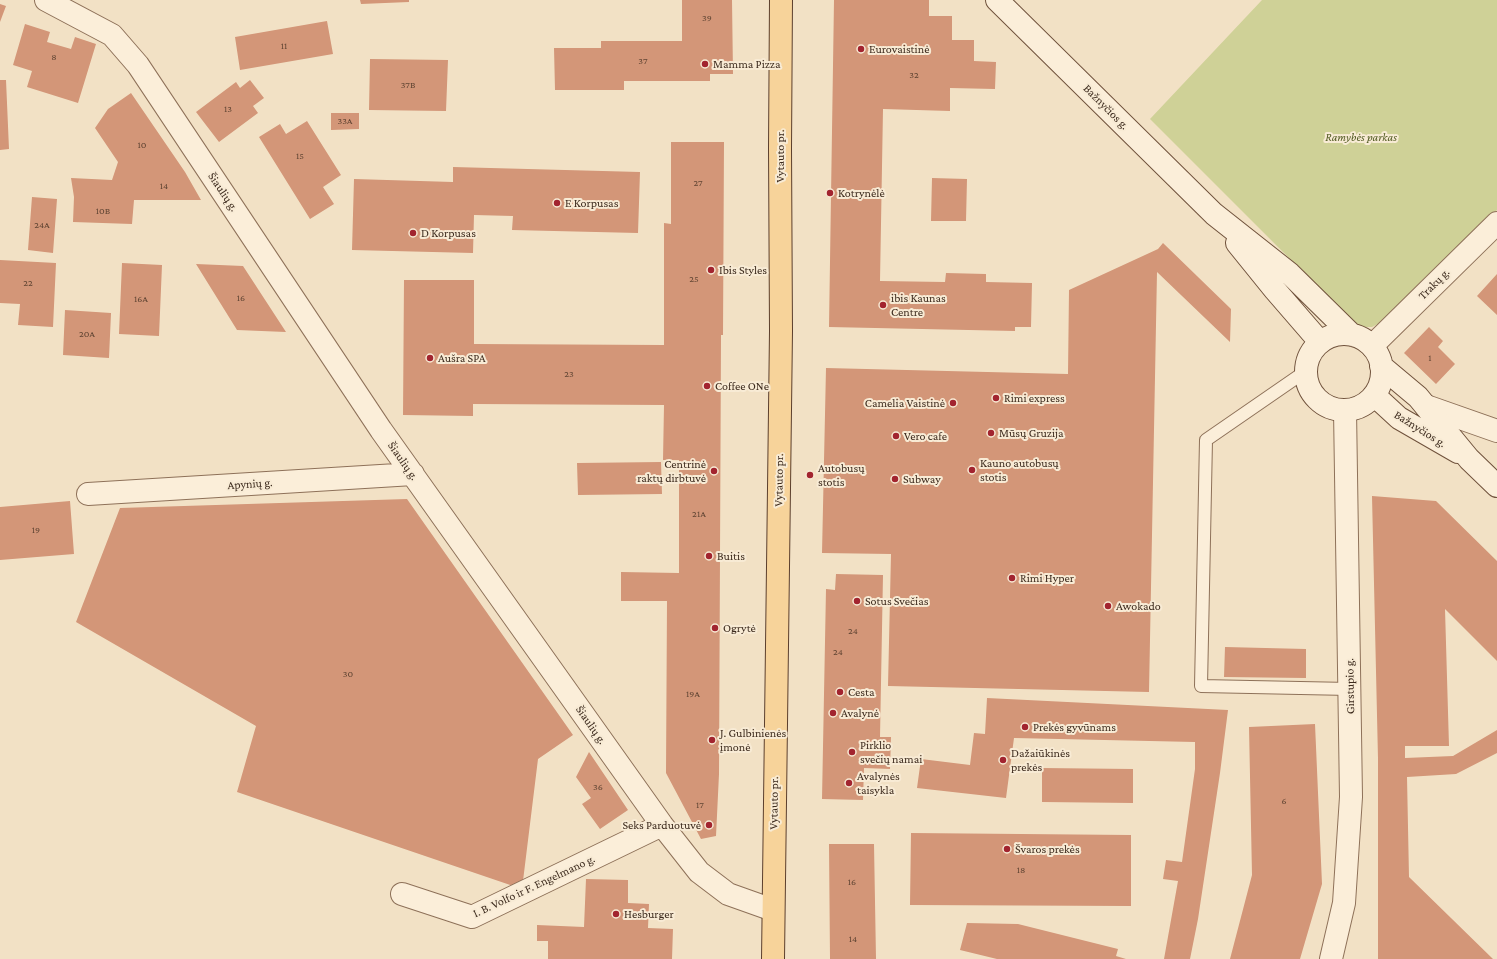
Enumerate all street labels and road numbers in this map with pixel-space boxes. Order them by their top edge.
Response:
street label: Bažnyčios g. [1080,81,1132,133]
street label: Vytauto pr. [773,129,787,183]
street label: Šiaulių g. [205,170,241,214]
street label: Trakų g. [1415,265,1453,303]
street label: Bažnyčios g. [1391,407,1449,451]
street label: Šiaulių g. [384,439,422,483]
street label: Vytauto pr. [771,453,787,507]
street label: Apynių g. [227,475,273,493]
street label: Girstupio g. [1342,658,1358,714]
street label: Šiaulių g. [572,703,610,747]
street label: Vytauto pr. [766,776,782,830]
street label: I. B. Volfo ir F. Engelmano g. [471,851,597,921]

